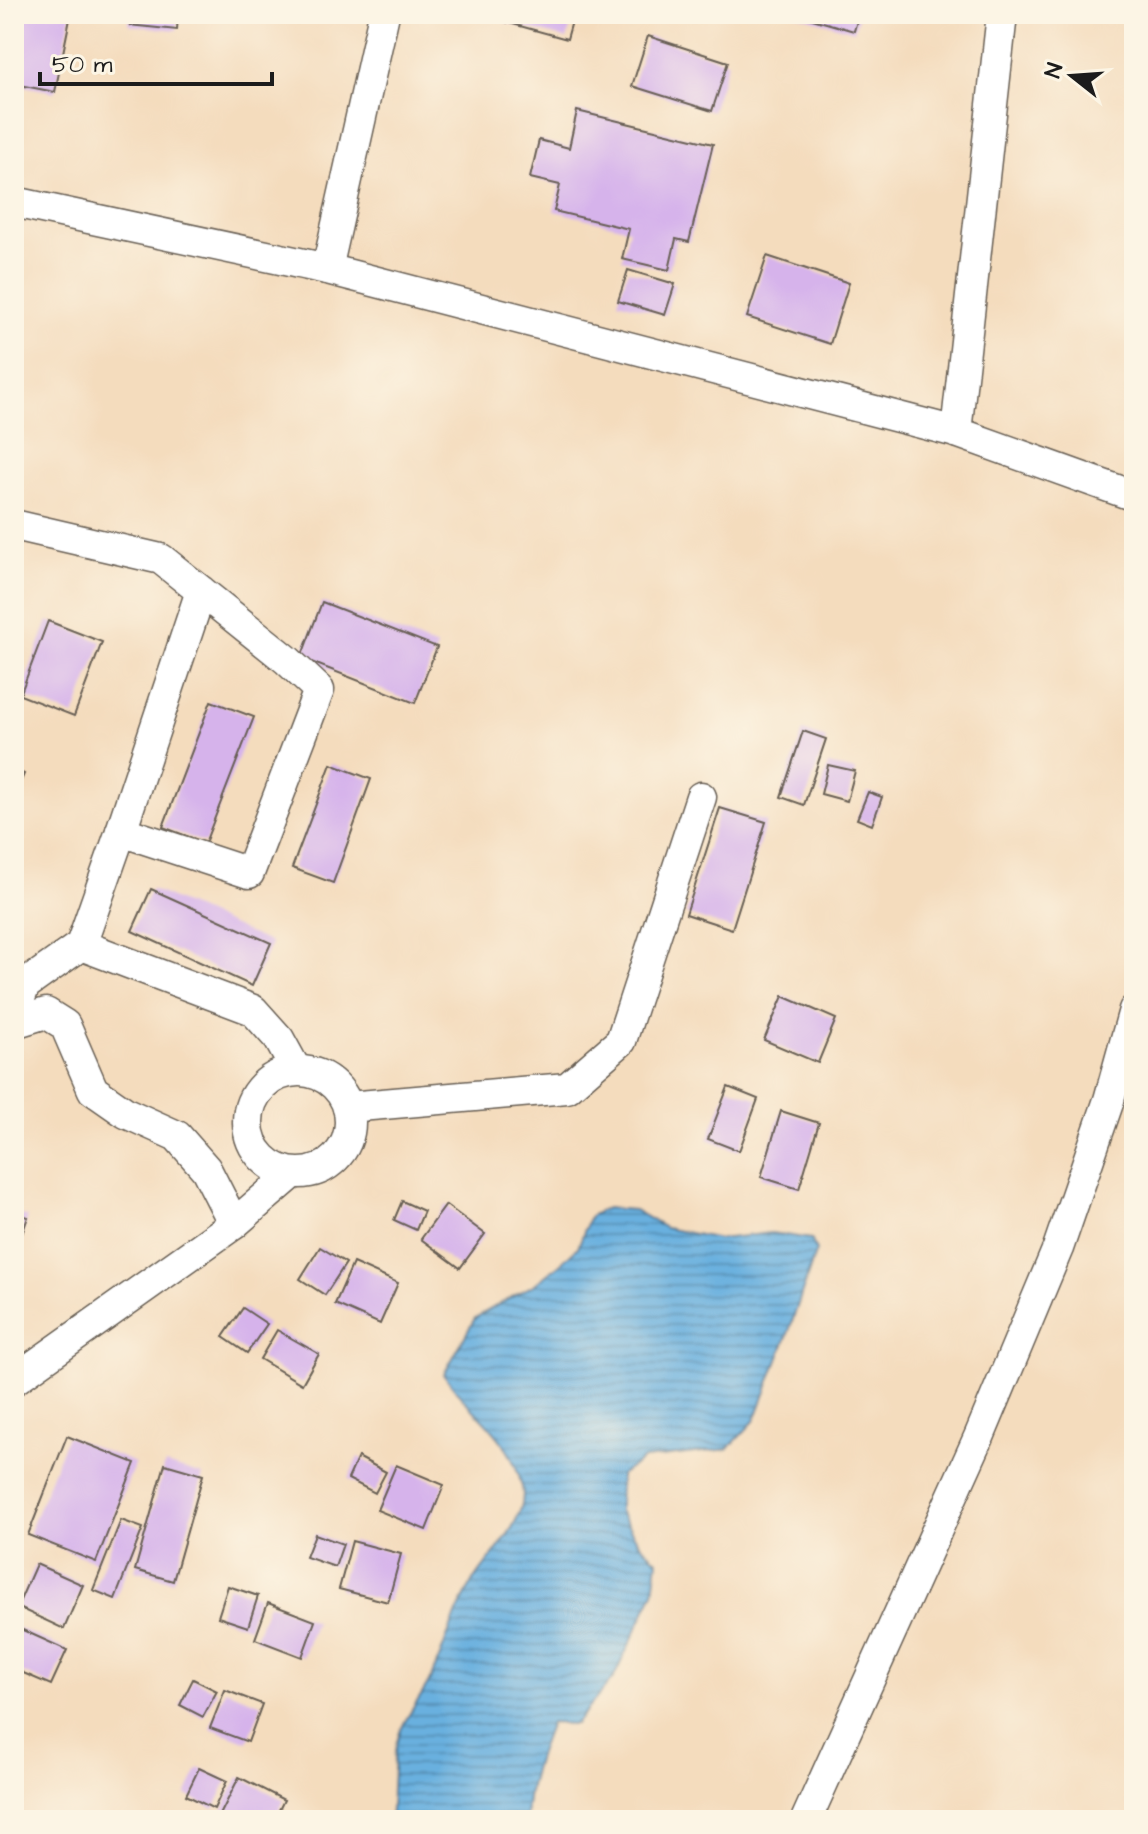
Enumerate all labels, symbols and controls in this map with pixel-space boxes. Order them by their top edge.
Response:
scale bar [40,36,272,86]
north arrow [1032,36,1112,116]
text: 50 m [52,48,113,82]
text: N [1037,59,1071,82]

